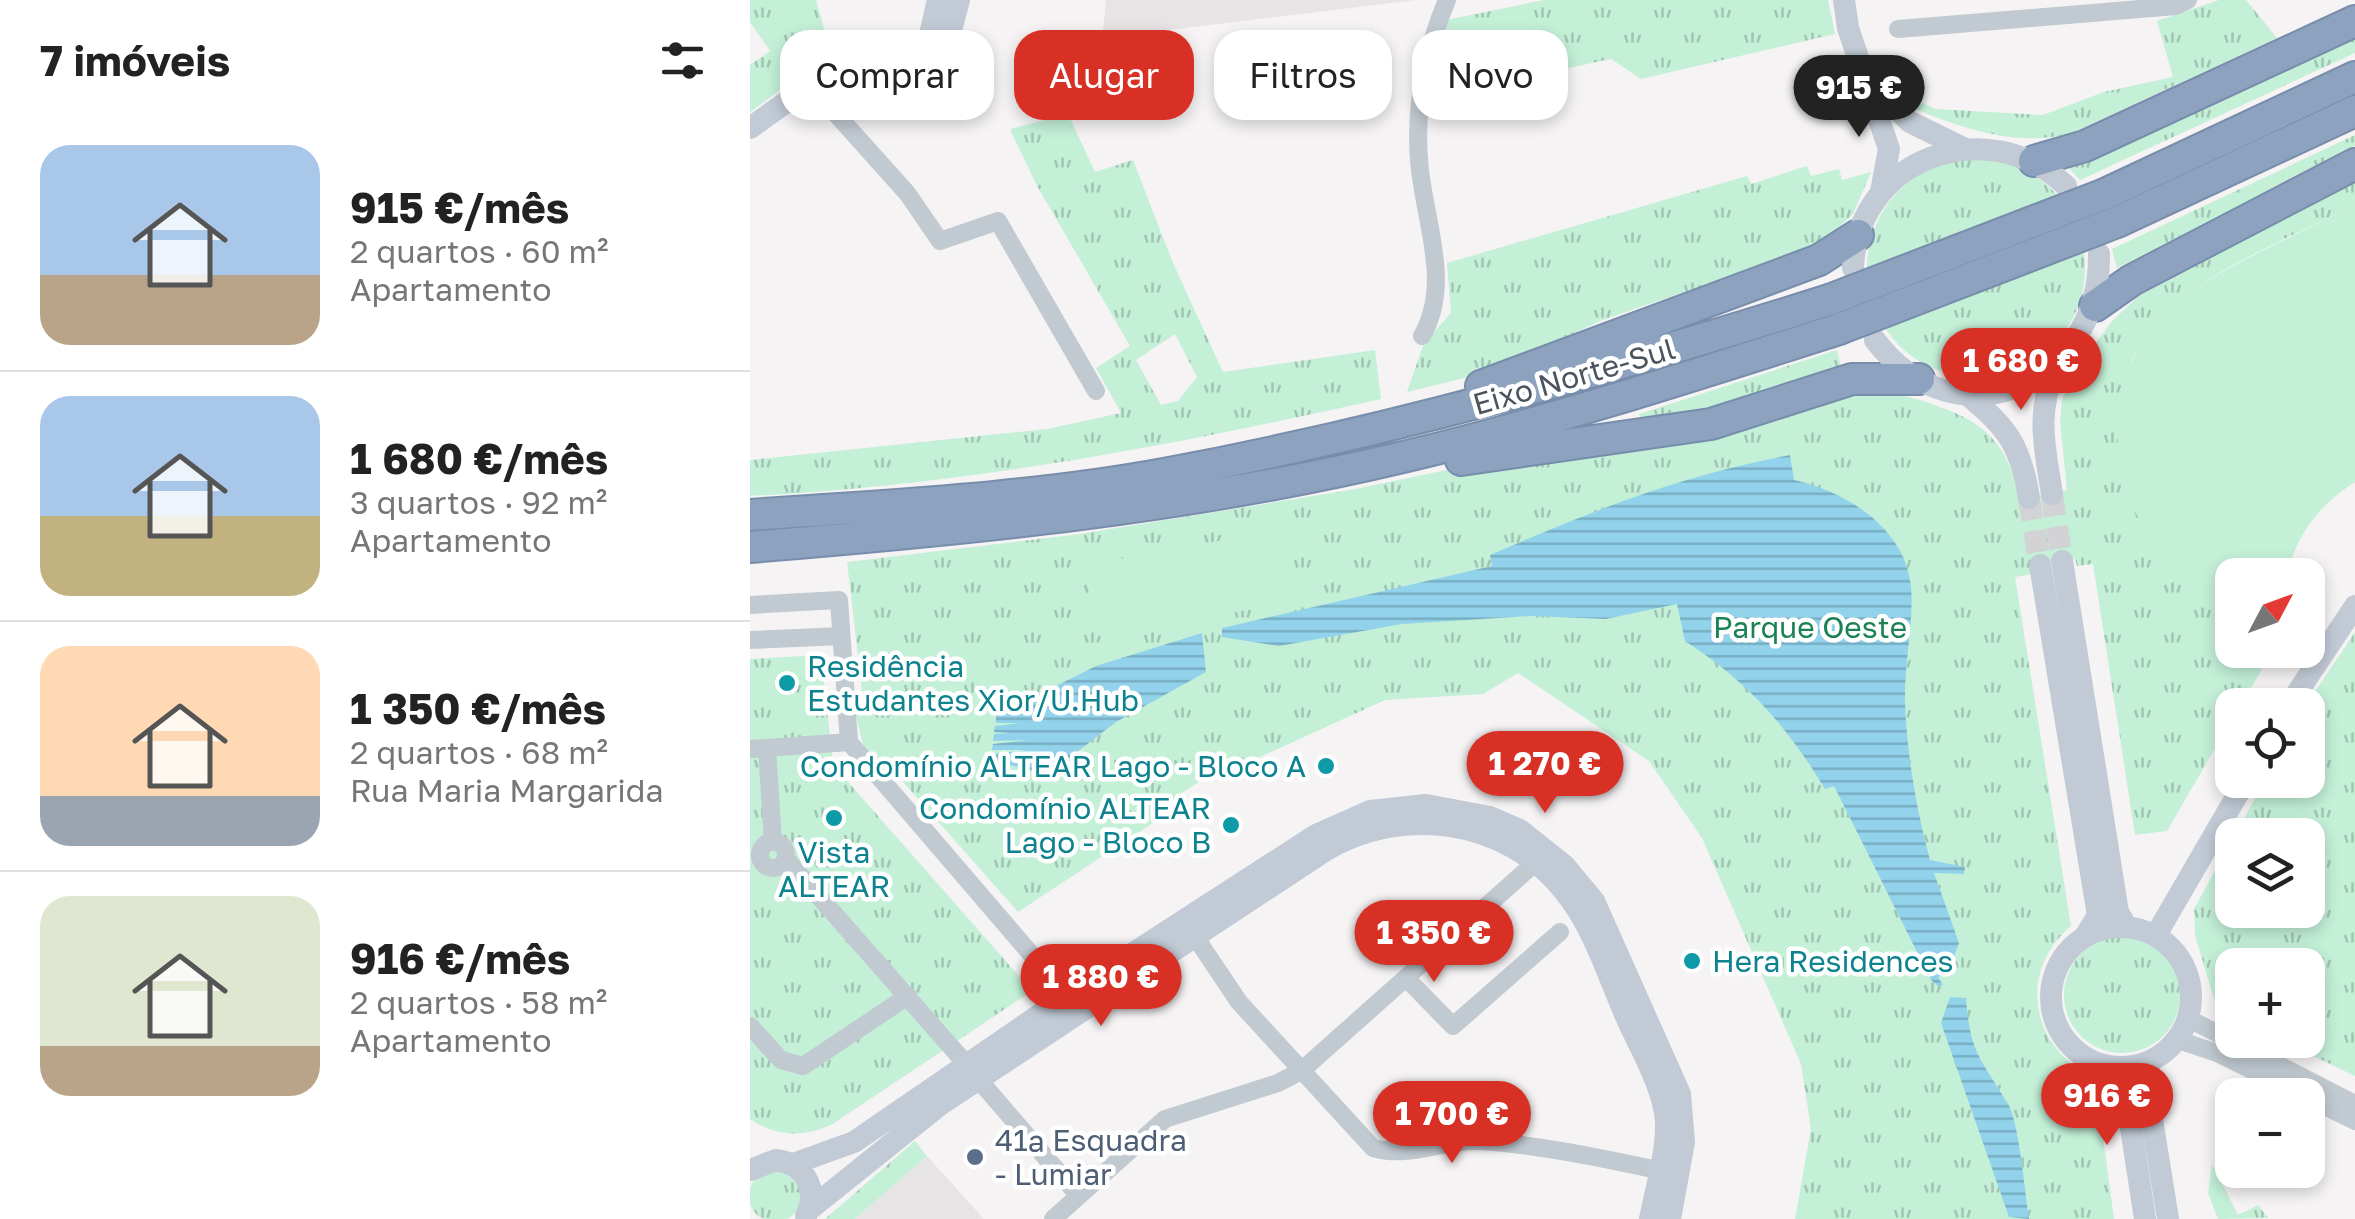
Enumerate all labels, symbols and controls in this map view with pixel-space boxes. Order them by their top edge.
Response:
chip: Comprar [780,30,994,120]
chip: Alugar [1014,30,1194,120]
chip: Filtros [1214,30,1392,120]
chip: Novo [1412,30,1568,120]
icon: filters [655,33,710,88]
text: 7 imóveis [40,35,230,85]
pin: 915 € [1789,55,1929,140]
text: 915 € [1816,68,1902,106]
text: 915 €/mês [350,182,569,232]
icon: home [120,185,240,305]
text: 2 quartos · 60 m² [350,232,608,270]
text: Apartamento [350,270,551,308]
pin: 1 680 € [1929,328,2113,413]
street label: Eixo Norte-Sul [1469,330,1679,422]
text: 1 680 € [1963,341,2079,379]
text: 1 680 €/mês [350,433,608,483]
icon: home [120,436,240,556]
text: 3 quartos · 92 m² [350,483,607,521]
text: Apartamento [350,521,551,559]
north arrow [2215,558,2325,668]
map controls [2215,558,2325,1188]
park label: Parque Oeste [1713,609,1907,645]
place label: Residência Estudantes Xior/U.Hub [807,648,1139,718]
marker: Residência Estudantes Xior/U.Hub [776,672,798,694]
text: 1 350 €/mês [350,683,606,733]
icon: home [120,686,240,806]
button: locate [2215,688,2325,798]
pin: 1 270 € [1453,731,1637,816]
text: 2 quartos · 68 m² [350,733,608,771]
text: 1 270 € [1489,744,1601,782]
place label: Condomínio ALTEAR Lago - Bloco A [800,748,1306,784]
marker: Condomínio ALTEAR Lago - Bloco A [1315,755,1337,777]
text: Rua Maria Margarida [350,771,664,809]
place label: Condomínio ALTEAR Lago - Bloco B [919,790,1211,860]
marker: Vista ALTEAR [823,807,845,829]
marker: Condomínio ALTEAR Lago - Bloco B [1220,814,1242,836]
button: layers [2215,818,2325,928]
place label: Vista ALTEAR [778,834,890,904]
pin: 1 350 € [1342,900,1526,985]
text: 1 350 € [1377,913,1491,951]
text: 916 €/mês [350,933,570,983]
icon: home [120,936,240,1056]
place label: Hera Residences [1712,943,1953,979]
pin: 1 880 € [1009,944,1193,1029]
button: + [2215,948,2325,1058]
marker: Hera Residences [1681,950,1703,972]
text: 1 880 € [1043,957,1159,995]
text: 2 quartos · 58 m² [350,983,607,1021]
text: Apartamento [350,1021,551,1059]
pin: 916 € [2037,1063,2177,1148]
text: 916 € [2063,1076,2151,1114]
button: − [2215,1078,2325,1188]
pin: 1 700 € [1360,1081,1544,1166]
text: 1 700 € [1395,1094,1509,1132]
place label: 41ª Esquadra - Lumiar [995,1122,1187,1192]
marker: 41ª Esquadra - Lumiar [964,1146,986,1168]

